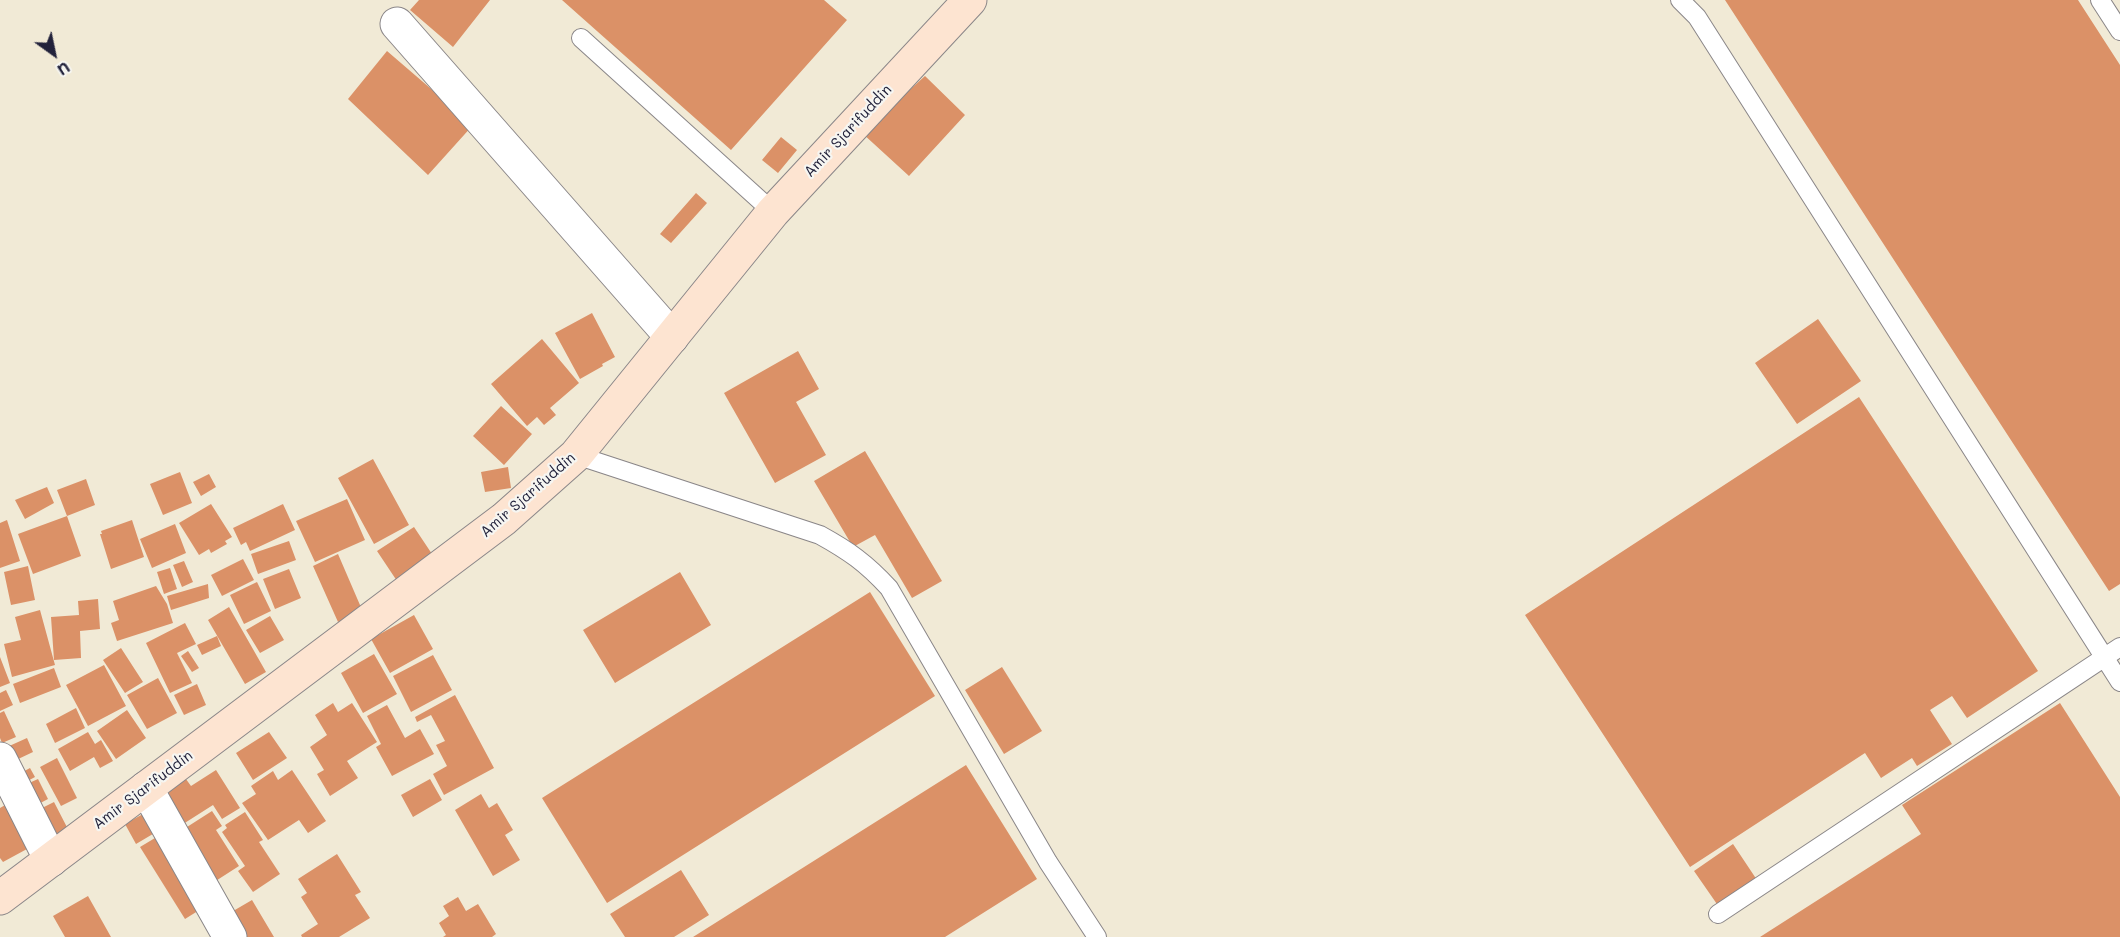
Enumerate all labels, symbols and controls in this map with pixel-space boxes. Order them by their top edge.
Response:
north arrow [24,24,84,84]
text: U [54,58,75,81]
street label: Amir Sjarifuddin [800,81,896,181]
street label: Amir Sjarifuddin [477,449,579,541]
street label: Amir Sjarifuddin [90,747,196,833]

